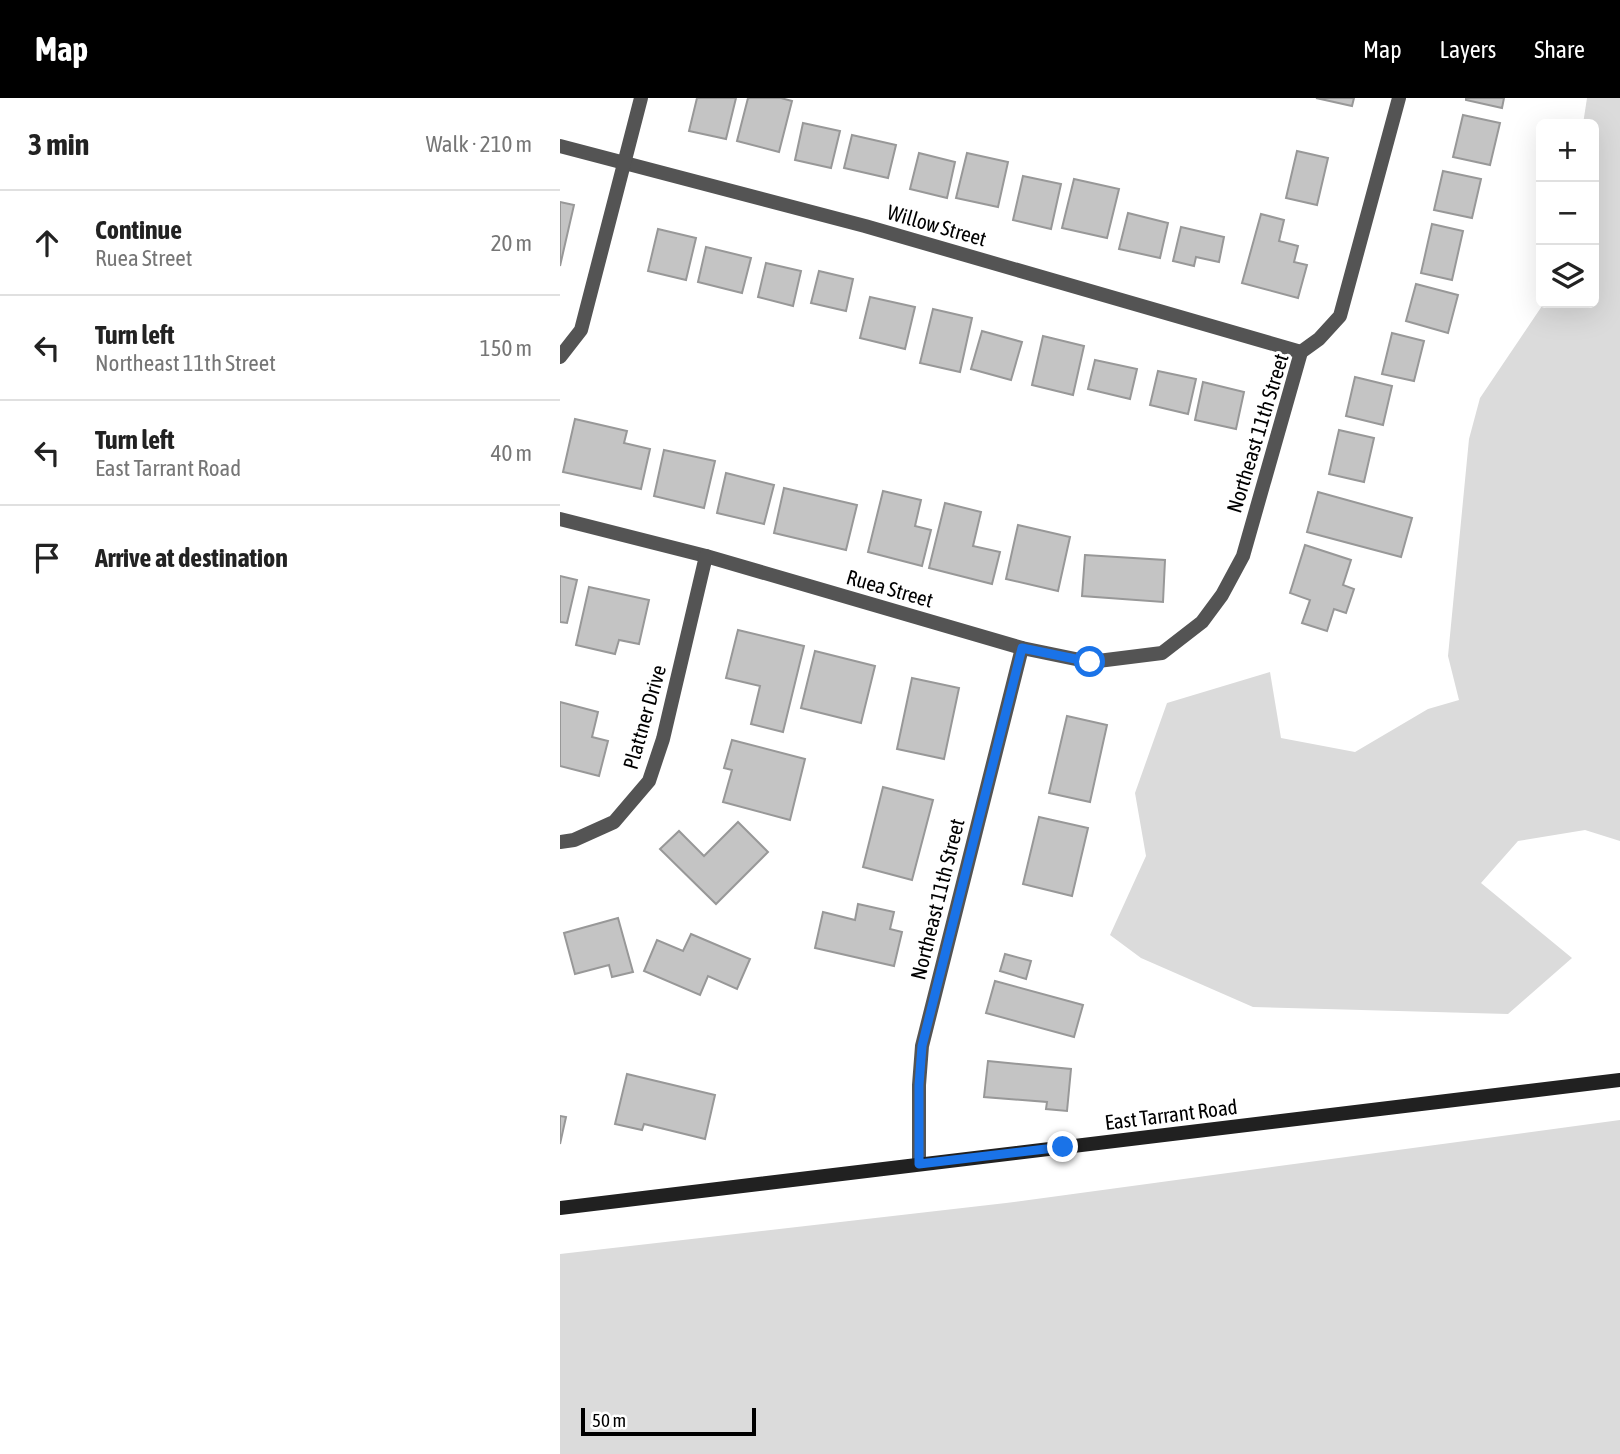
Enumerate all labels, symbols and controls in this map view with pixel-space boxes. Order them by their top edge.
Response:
text: Map [35,30,88,68]
text: Map [1363,36,1402,63]
text: Layers [1440,36,1496,63]
text: Share [1534,36,1585,63]
map controls [1536,119,1599,308]
button: + [1536,119,1599,182]
text: 3 min [28,127,89,161]
text: Walk · 210 m [426,131,532,157]
button: − [1536,182,1599,245]
street label: Willow Street [885,199,989,251]
text: Continue [95,215,182,245]
icon: ahead [28,224,66,262]
text: 20 m [491,230,532,256]
text: Ruea Street [95,245,192,271]
button: layers [1536,245,1599,308]
text: Turn left [95,320,175,350]
icon: left [28,329,66,367]
text: 150 m [480,335,532,361]
text: Northeast 11th Street [95,350,276,376]
street label: Northeast 11th Street [1221,351,1293,515]
text: Turn left [95,425,175,455]
icon: left [28,434,66,472]
text: 40 m [491,440,532,466]
text: East Tarrant Road [95,455,241,481]
icon: arrive [28,539,66,577]
text: Arrive at destination [95,543,288,573]
street label: Ruea Street [844,564,936,612]
route start [1074,646,1105,677]
street label: Plattner Drive [618,662,670,772]
street label: Northeast 11th Street [905,816,969,982]
street label: East Tarrant Road [1103,1094,1239,1134]
route end [1047,1131,1078,1162]
scale bar [581,1405,756,1437]
text: 50 m [592,1409,626,1431]

